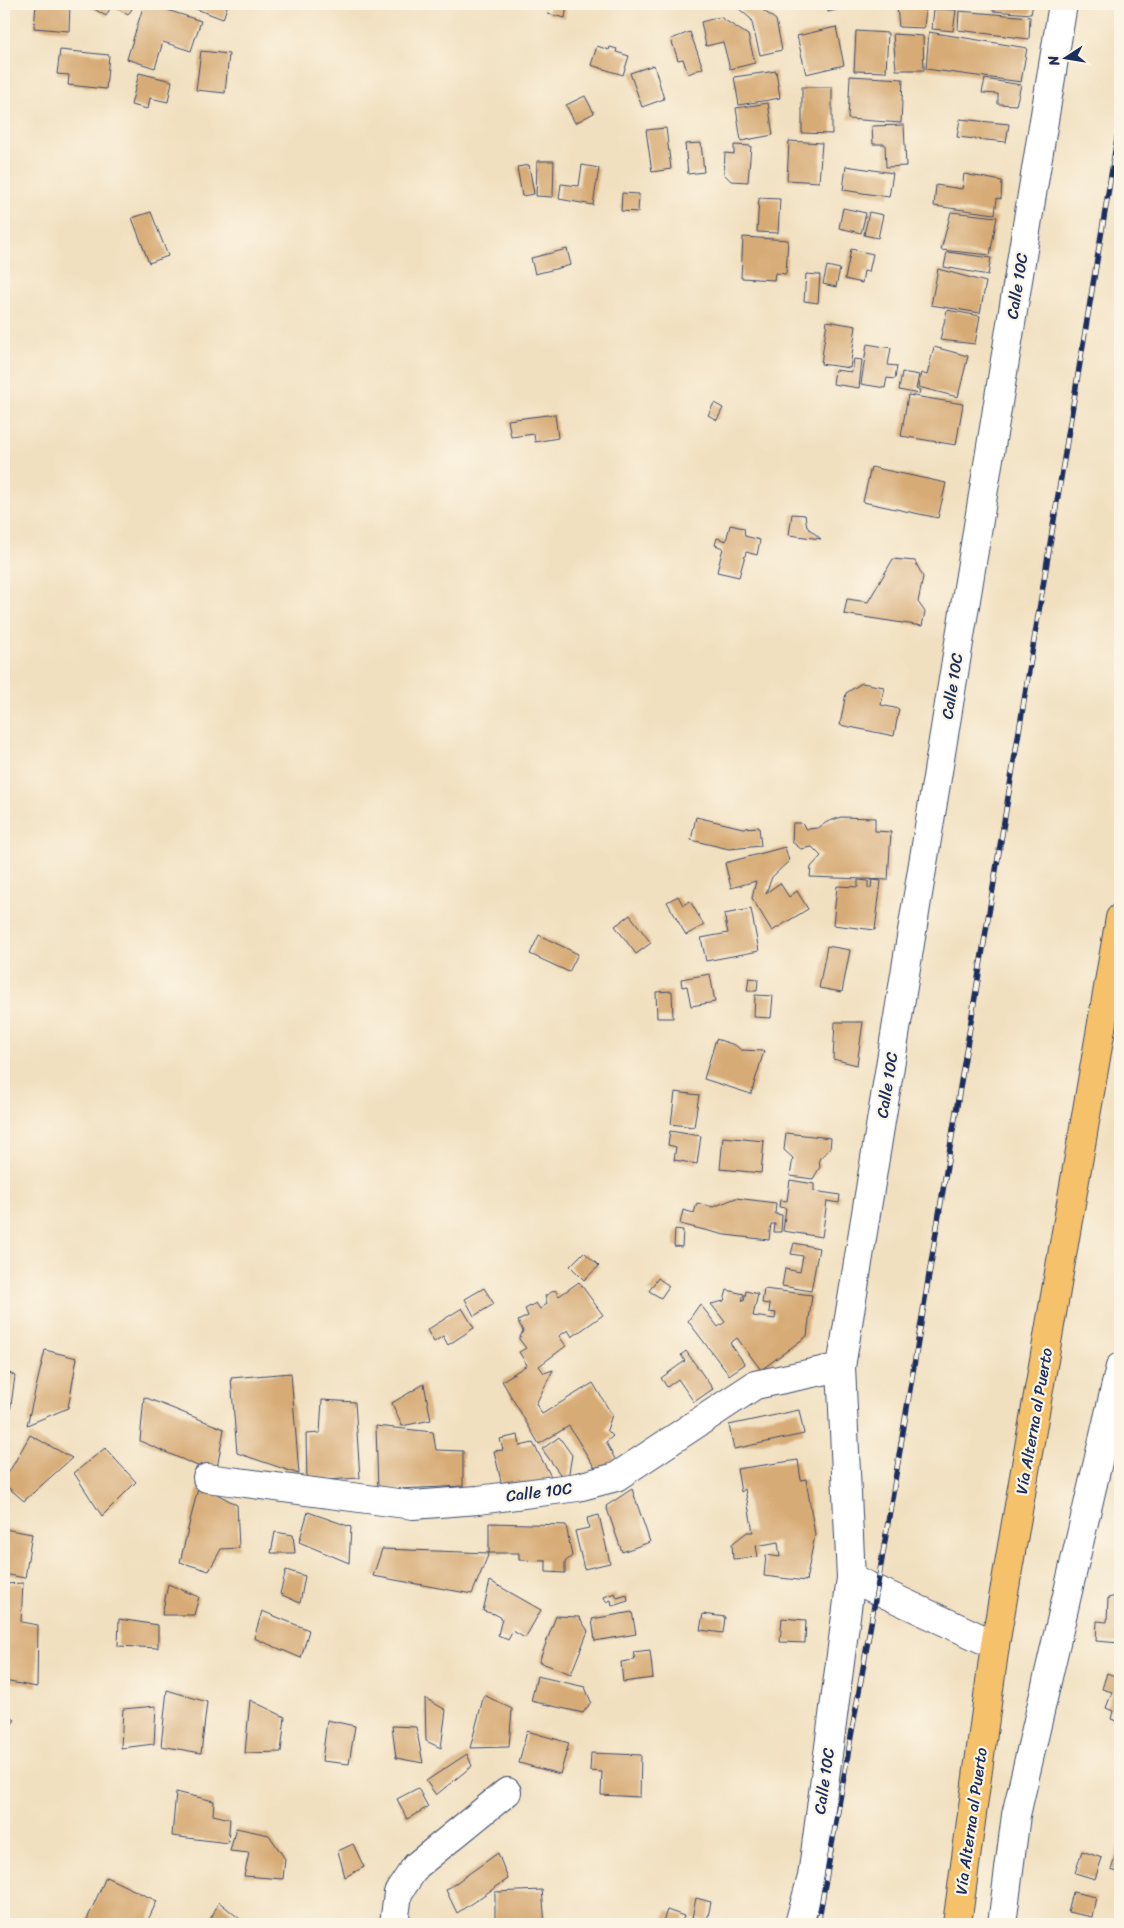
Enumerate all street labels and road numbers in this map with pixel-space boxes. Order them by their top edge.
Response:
street label: Calle 10C [997,251,1037,321]
street label: Calle 10C [932,651,972,721]
street label: Calle 10C [867,1050,907,1120]
street label: Vía Alterna al Puerto [1007,1346,1061,1496]
street label: Calle 10C [504,1474,574,1510]
street label: Calle 10C [805,1746,843,1816]
street label: Vía Alterna al Puerto [946,1746,996,1896]

